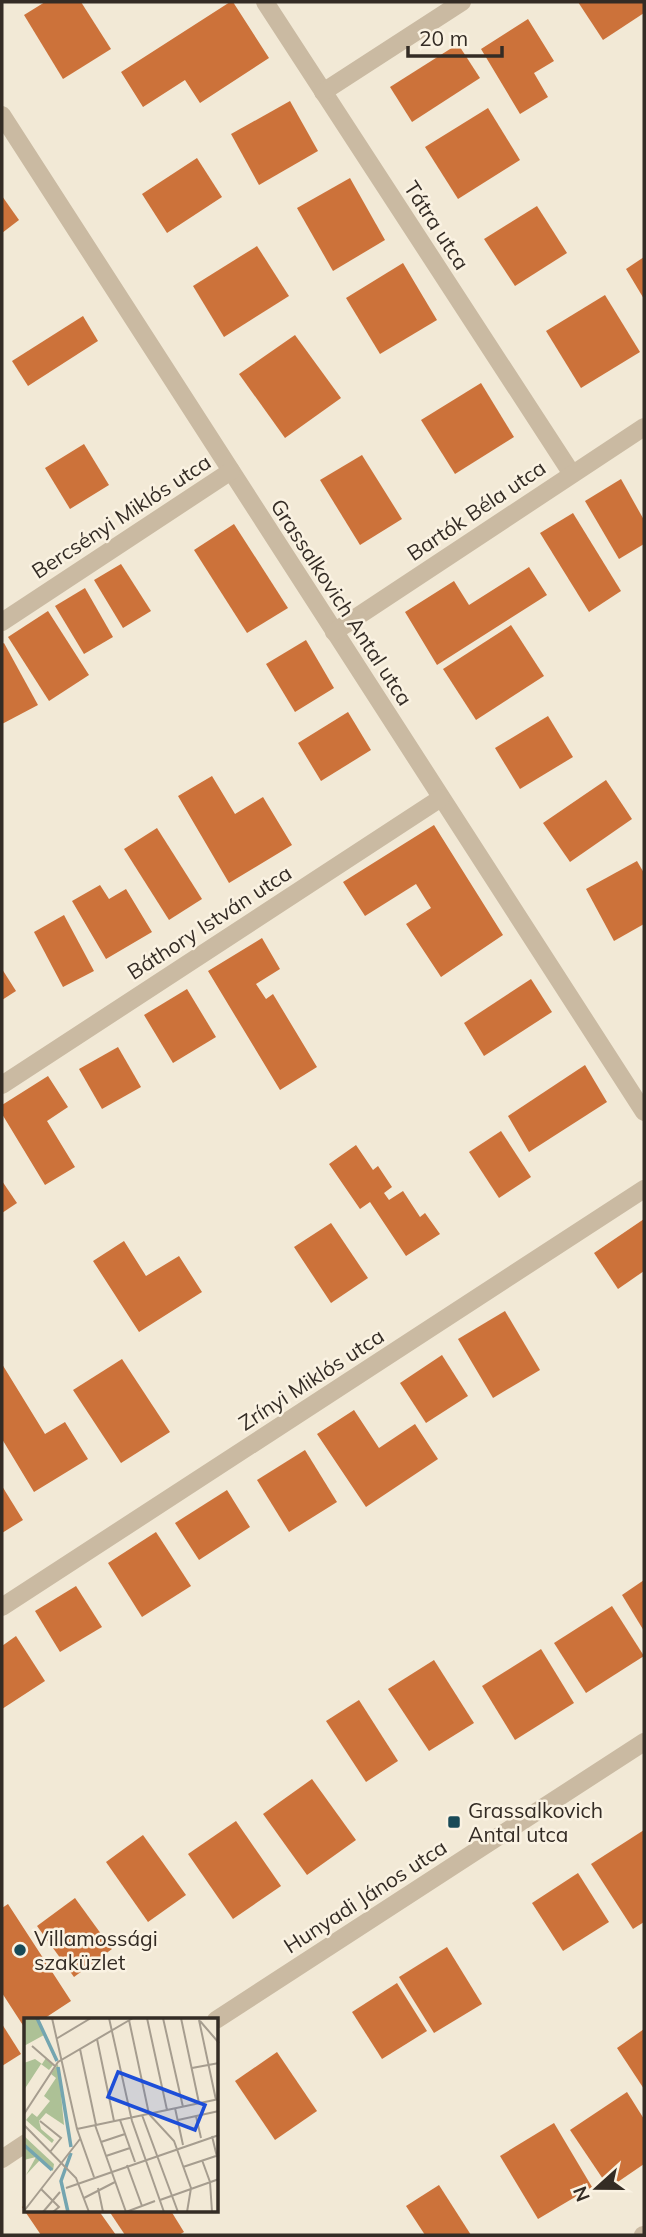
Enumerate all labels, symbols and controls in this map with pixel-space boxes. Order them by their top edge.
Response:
scale bar [408,14,503,58]
text: 20 m [419,25,468,51]
street label: Tátra utca [399,176,475,274]
street label: Bercsényi Miklós utca [27,448,215,584]
street label: Bartók Béla utca [402,454,550,566]
street label: Grassalkovich Antal utca [265,494,419,710]
street label: Báthory István utca [122,859,296,985]
street label: Zrínyi Miklós utca [233,1322,389,1436]
place label: Grassalkovich Antal utca [468,1797,603,1847]
marker: Grassalkovich Antal utca [446,1814,462,1830]
street label: Hunyadi János utca [279,1834,451,1958]
place label: Villamossági szaküzlet [34,1925,158,1975]
marker: Villamossági szaküzlet [12,1942,28,1958]
inset map [24,2018,219,2212]
north arrow [562,2153,632,2223]
text: N [567,2183,595,2205]

